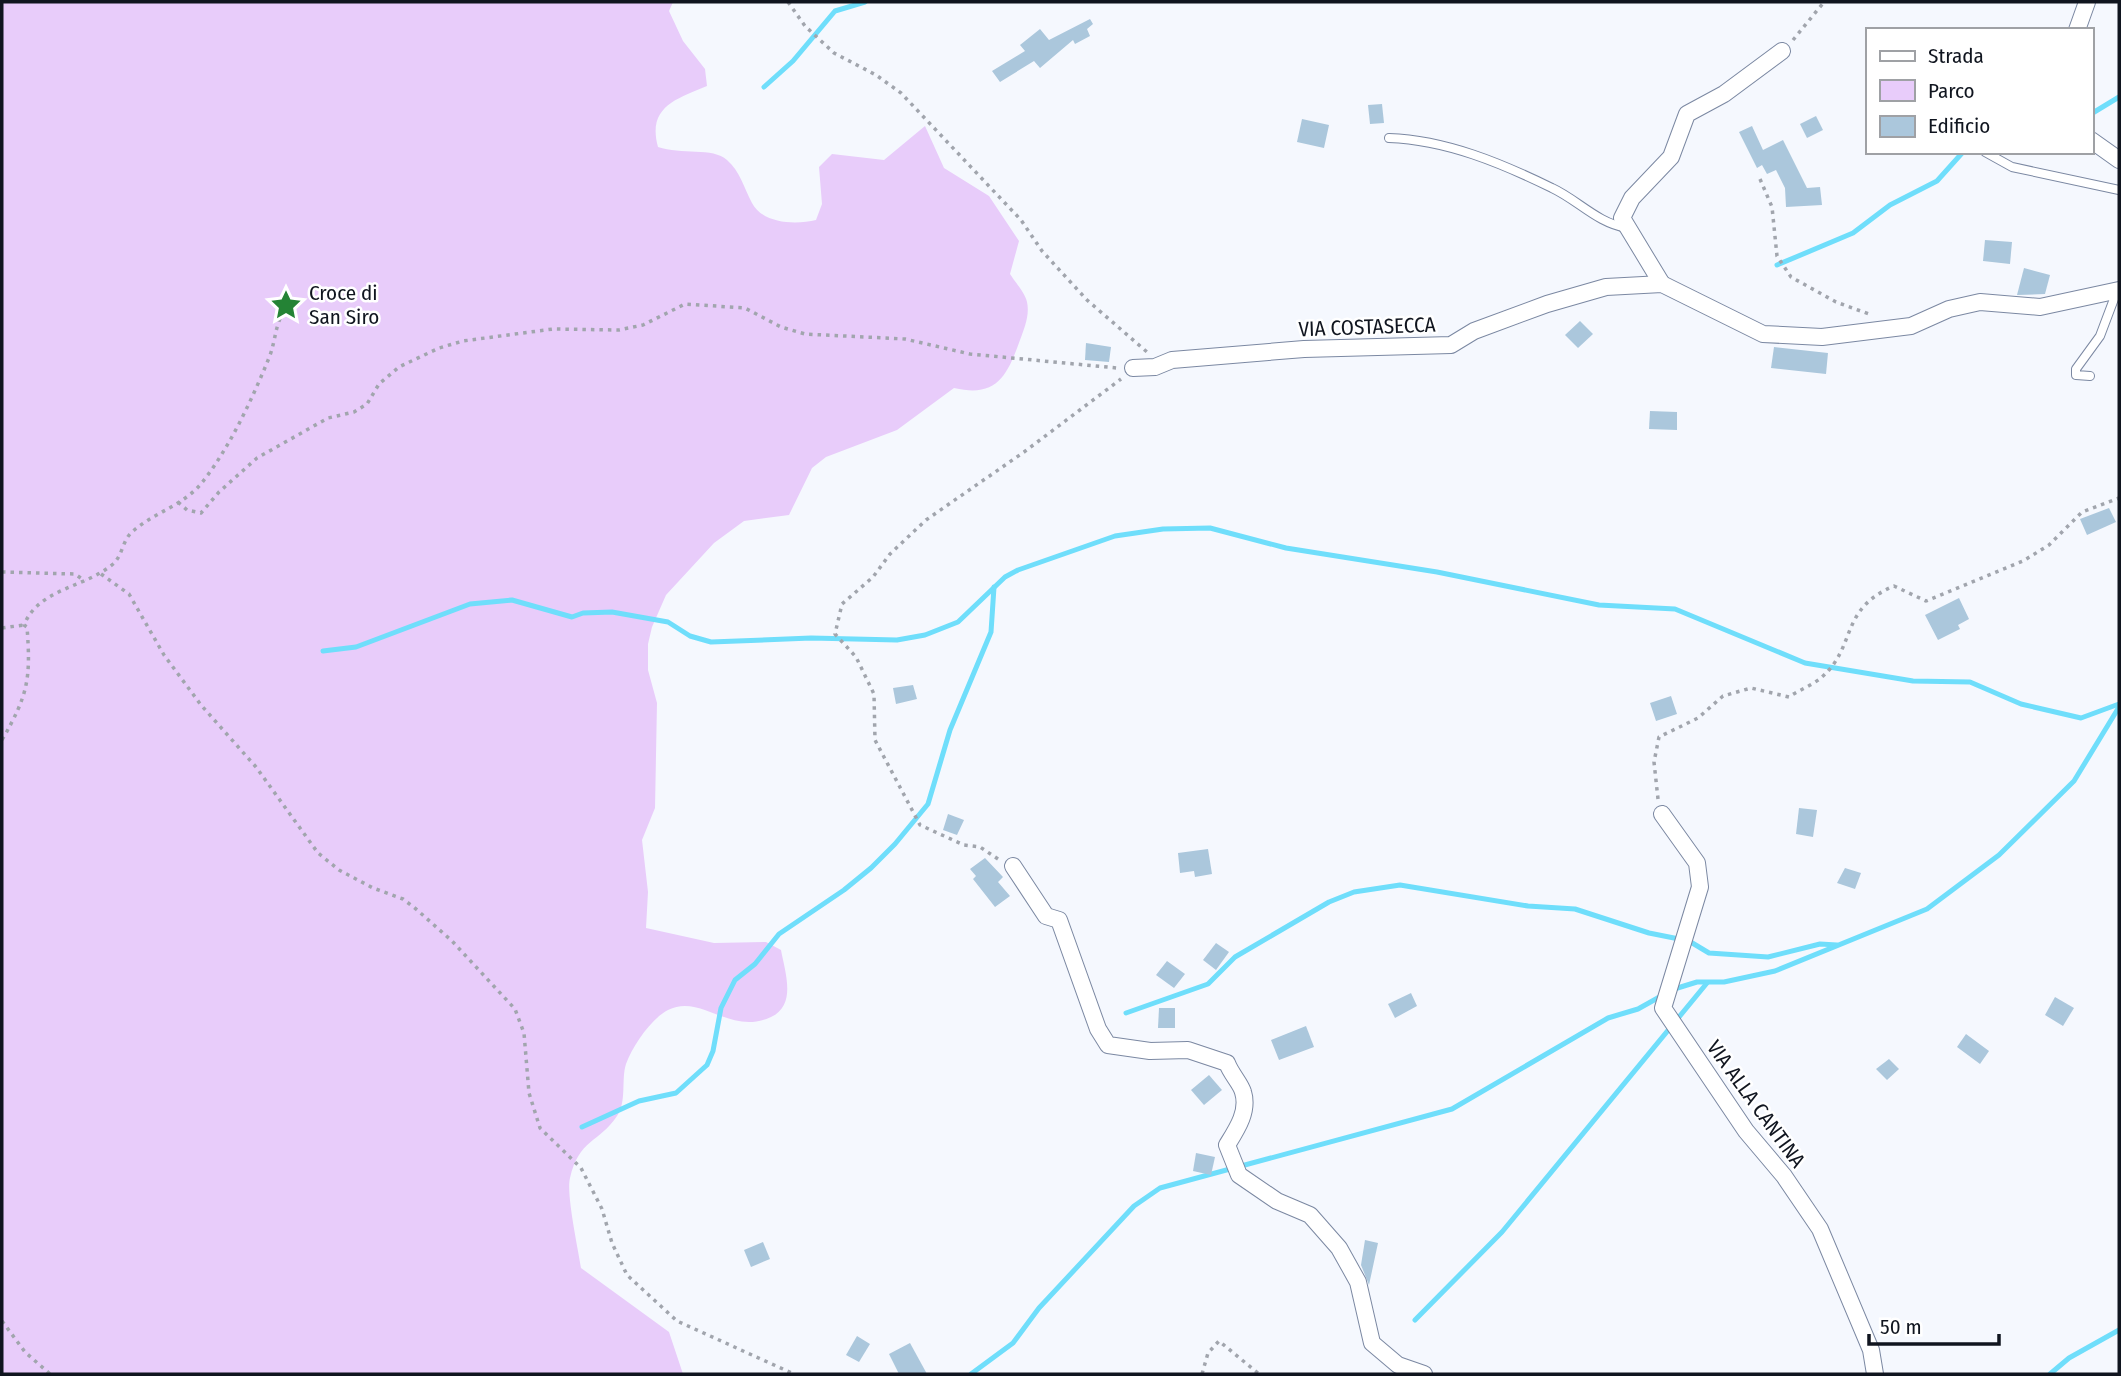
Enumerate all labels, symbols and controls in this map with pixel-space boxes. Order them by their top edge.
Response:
legend [1866,28,2093,154]
text: Strada [1928,43,1984,69]
text: Parco [1928,78,1975,104]
text: Edificio [1928,113,1990,139]
place label: Croce di San Siro [309,280,379,330]
place icon: Croce di San Siro [269,288,303,322]
street label: VIA COSTASECCA [1298,312,1436,342]
street label: VIA ALLA CANTINA [1701,1035,1811,1173]
scale bar [1869,1302,1998,1346]
text: 50 m [1880,1314,1922,1340]

